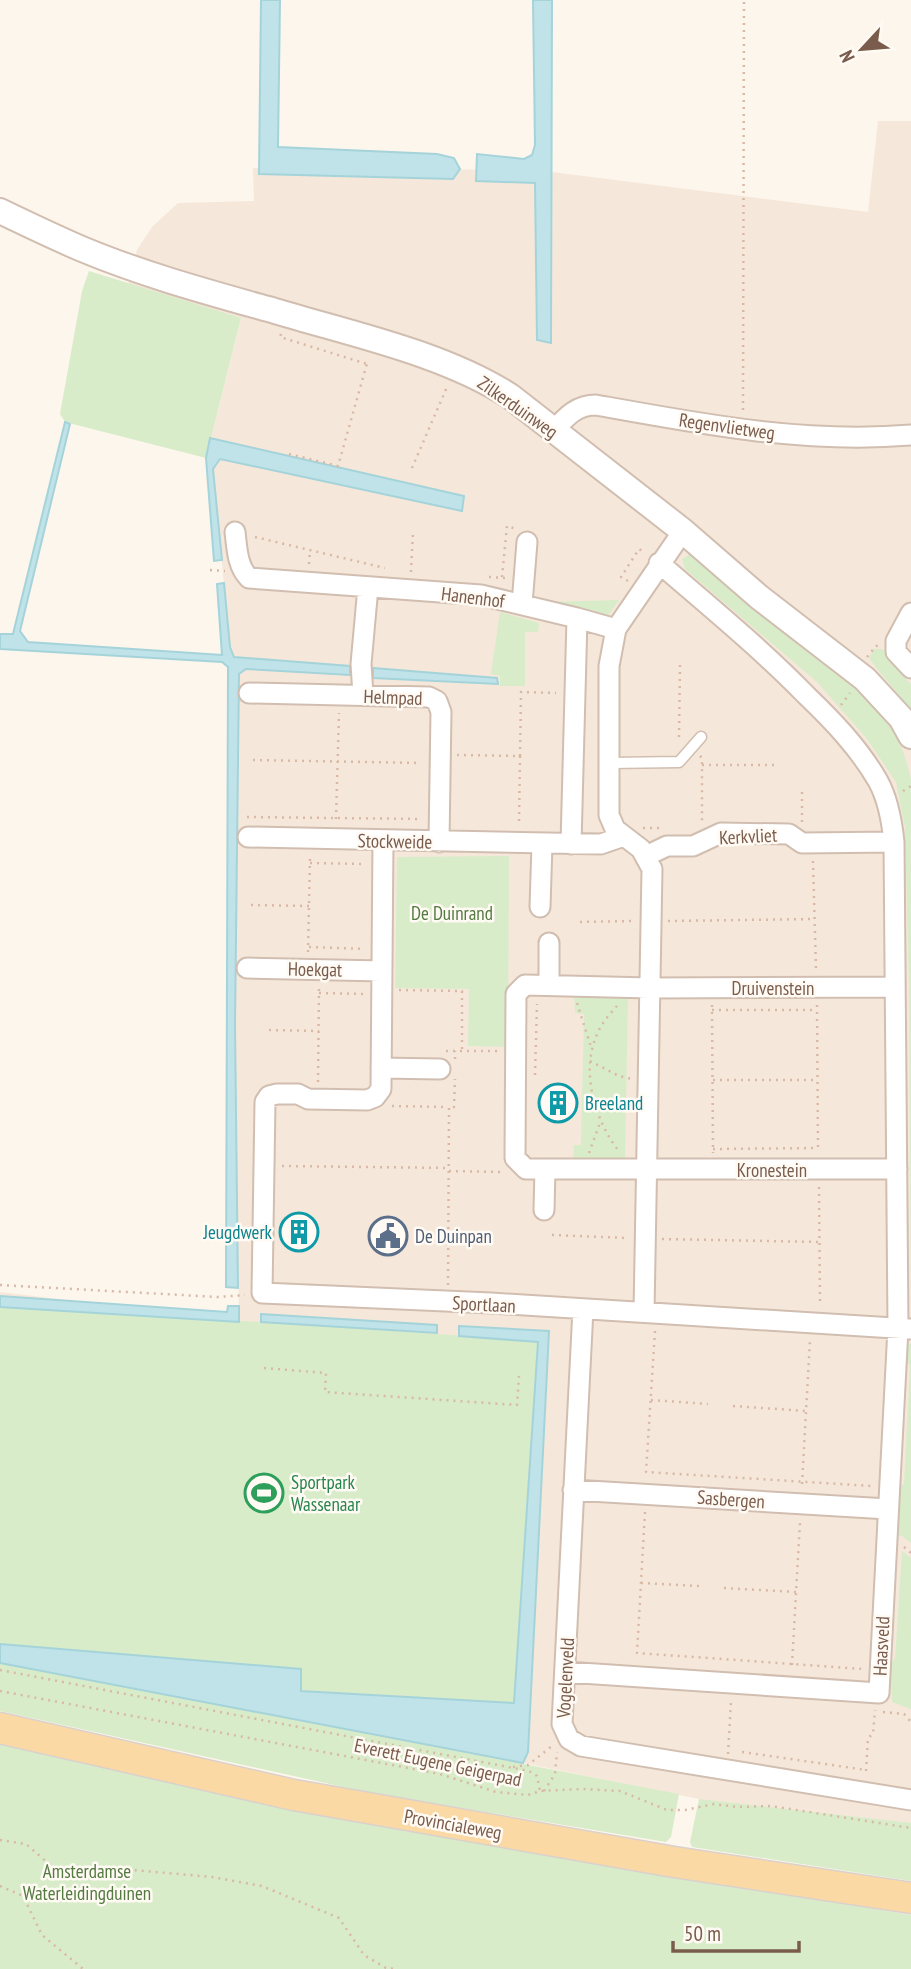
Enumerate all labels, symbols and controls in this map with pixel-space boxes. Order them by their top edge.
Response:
north arrow [827,14,897,84]
text: N [834,47,860,66]
street label: Zilkerduinweg [473,370,563,444]
street label: Regenvlietweg [678,407,776,445]
street label: Hanenhof [440,581,507,613]
street label: Helmpad [363,684,423,710]
street label: Kerkvliet [718,822,778,850]
street label: Stockweide [357,828,433,854]
park label: De Duinrand [411,901,493,925]
street label: Hoekgat [288,957,343,981]
street label: Druivenstein [732,976,814,1000]
building icon: Breeland [537,1082,579,1124]
place label: Breeland [585,1091,643,1115]
street label: Kronestein [737,1158,807,1182]
building icon: Jeugdwerk [278,1211,320,1253]
public building icon: De Duinpan [367,1215,409,1257]
place label: Jeugdwerk [202,1220,273,1244]
place label: De Duinpan [415,1224,492,1248]
street label: Sportlaan [452,1290,516,1318]
place label: Sportpark Wassenaar [291,1470,361,1516]
sports icon: Sportpark Wassenaar [243,1472,285,1514]
street label: Sasbergen [696,1485,766,1513]
street label: Haasveld [867,1616,895,1676]
street label: Vogelenveld [551,1637,579,1720]
street label: Everett Eugene Geigerpad [352,1733,524,1791]
street label: Provincialeweg [402,1804,504,1844]
park label: Amsterdamse Waterleidingduinen [23,1859,151,1905]
scale bar [673,1910,799,1954]
text: 50 m [684,1920,721,1947]

